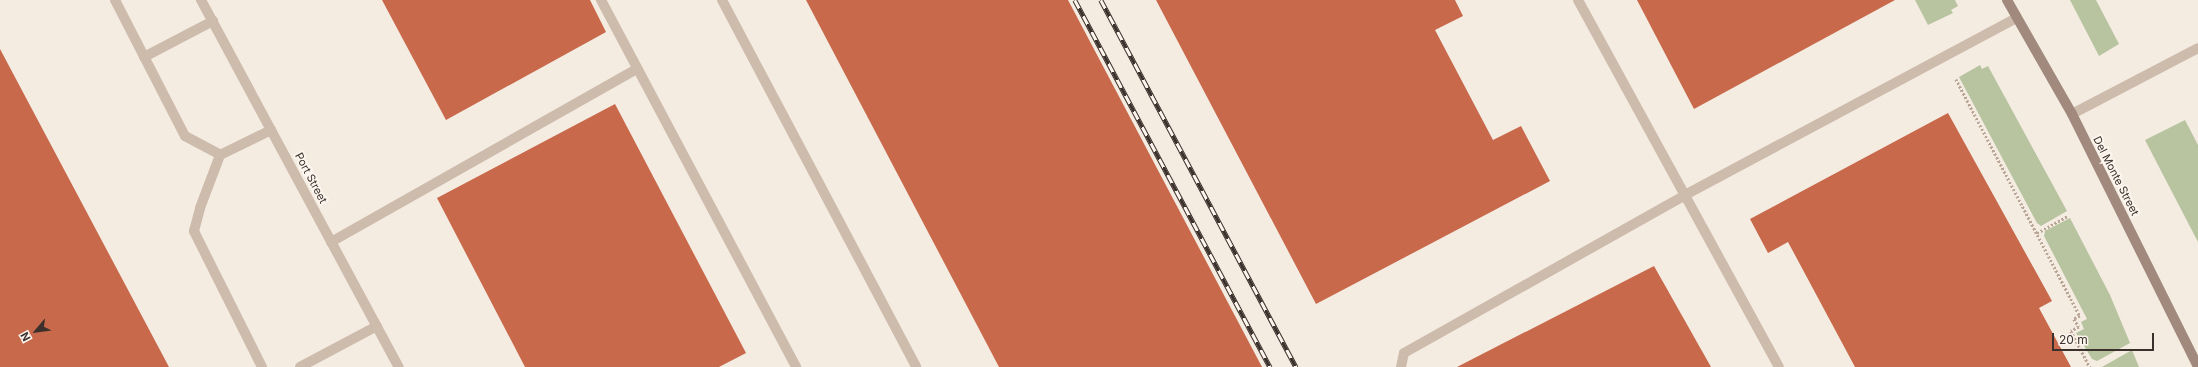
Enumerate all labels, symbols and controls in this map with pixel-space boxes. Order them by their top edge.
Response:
street label: Del Monte Street [2090,134,2142,218]
street label: Port Street [292,150,330,206]
north arrow [16,311,56,351]
scale bar [2054,325,2156,351]
text: N [17,330,34,344]
text: 20 m [2059,332,2088,347]

